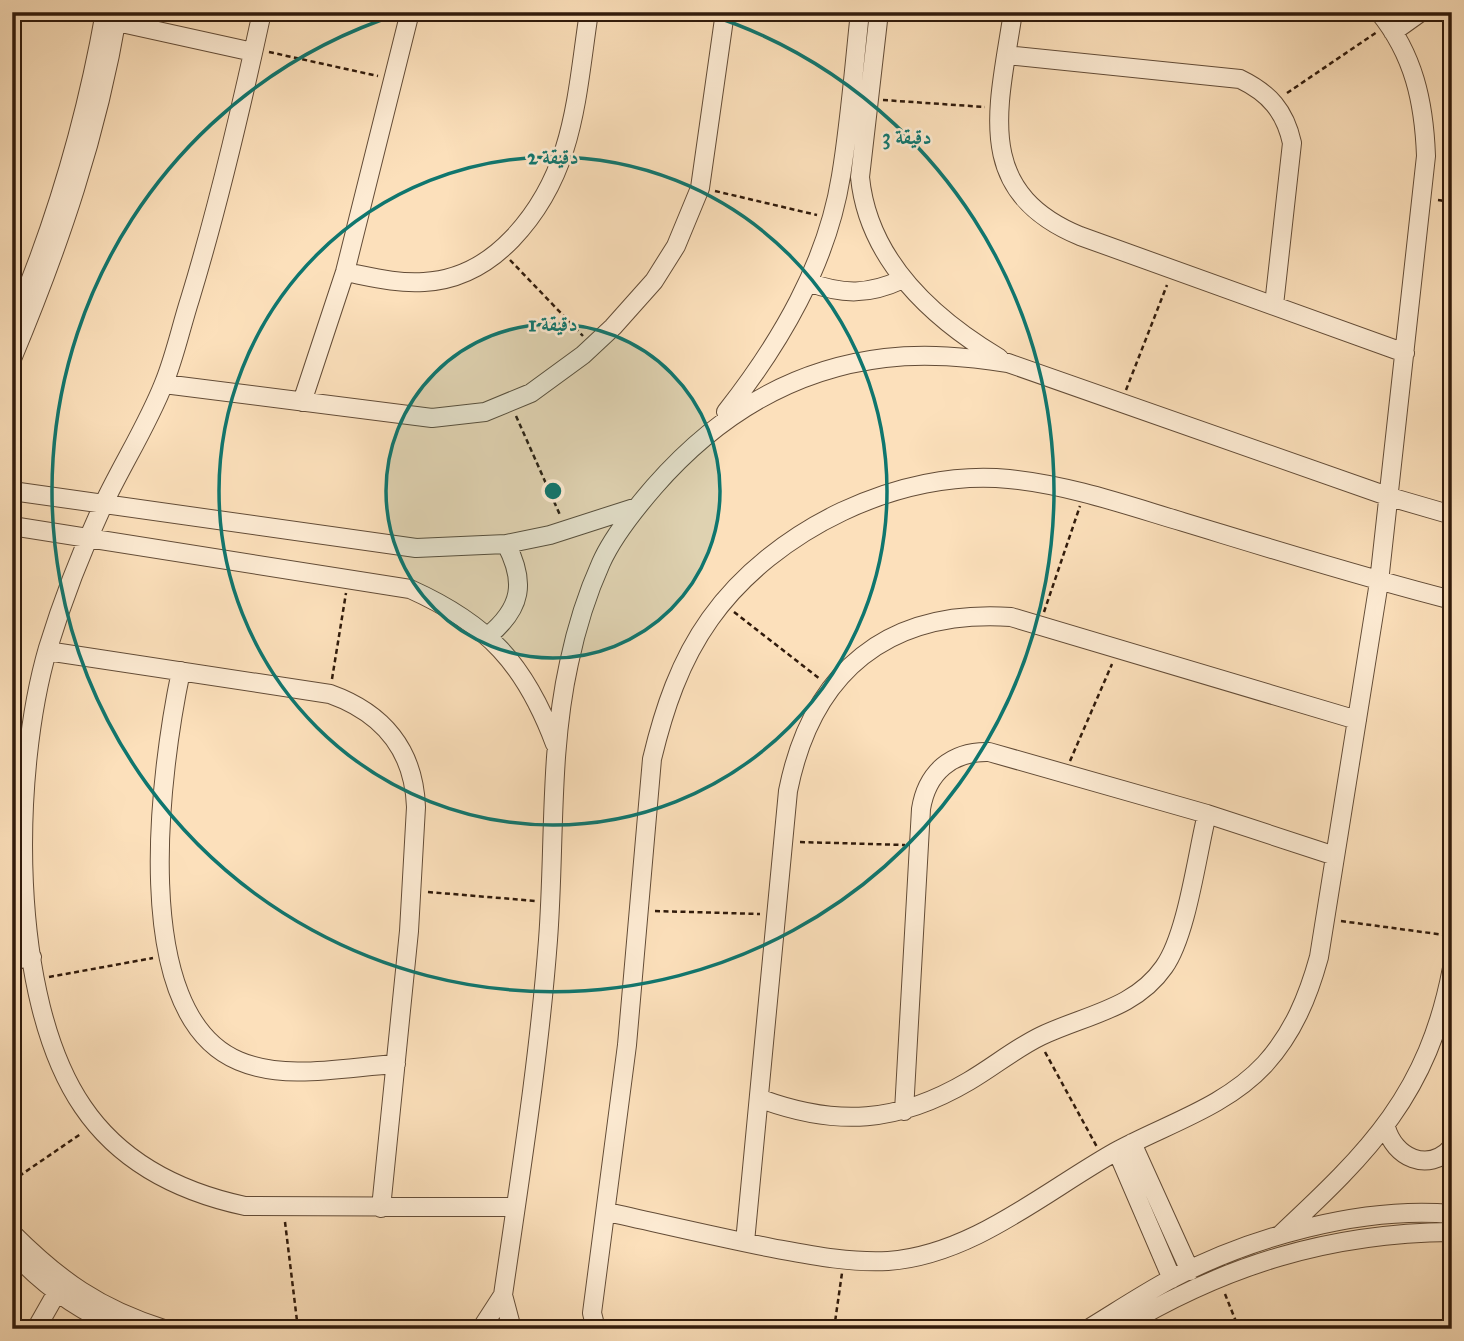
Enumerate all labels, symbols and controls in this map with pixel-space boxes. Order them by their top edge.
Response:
text: 3 دقيقة [882,124,932,150]
text: 2 دقيقة [527,144,579,170]
text: 1 دقيقة [528,311,578,337]
centre of rings [541,479,565,503]

